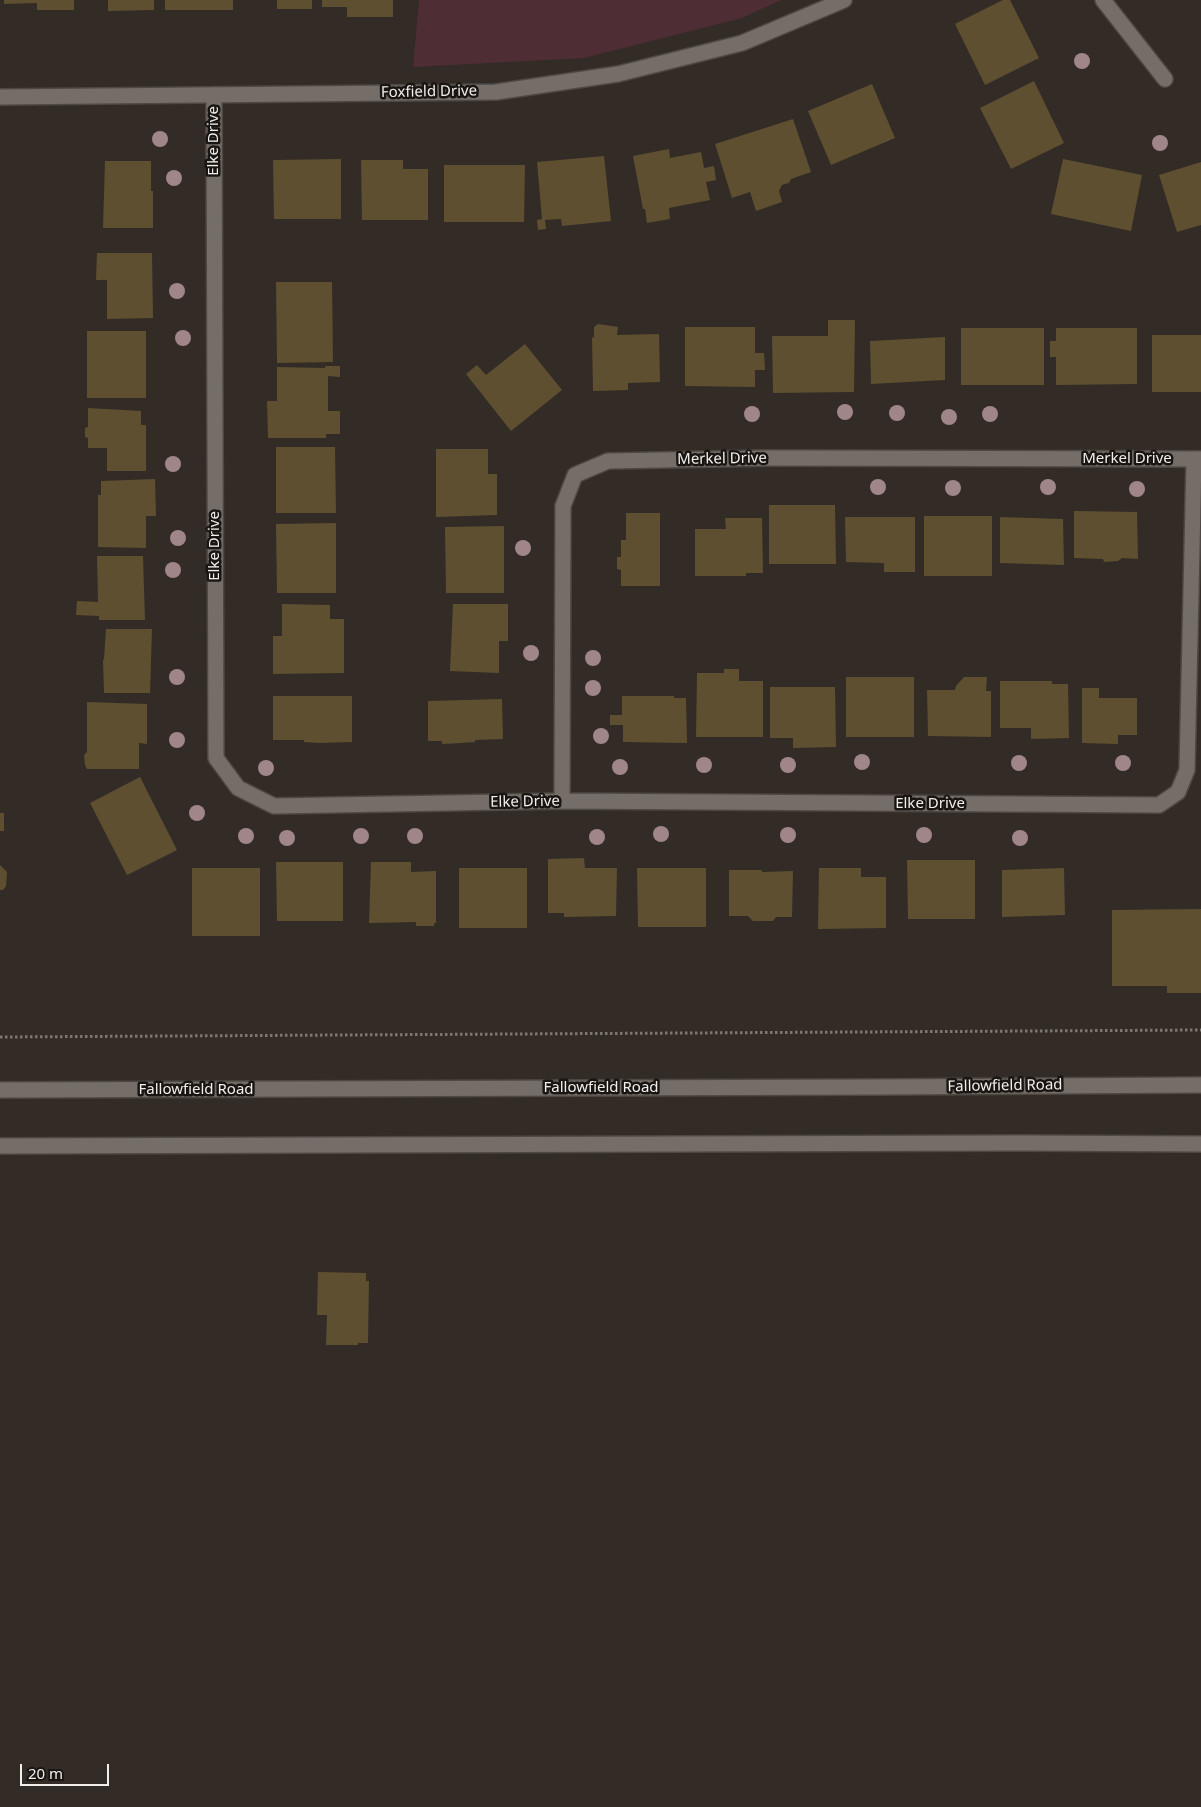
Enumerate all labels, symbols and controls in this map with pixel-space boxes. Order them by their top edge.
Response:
street label: Foxfield Drive [381,82,477,102]
street label: Elke Drive [205,106,223,176]
street label: Merkel Drive [677,449,767,469]
street label: Merkel Drive [1082,450,1172,468]
street label: Elke Drive [206,511,224,581]
street label: Elke Drive [490,792,560,812]
street label: Elke Drive [895,795,965,813]
street label: Fallowfield Road [947,1076,1063,1096]
street label: Fallowfield Road [543,1079,659,1097]
street label: Fallowfield Road [138,1081,254,1099]
scale bar [22,1754,111,1786]
text: 20 m [28,1763,63,1783]

